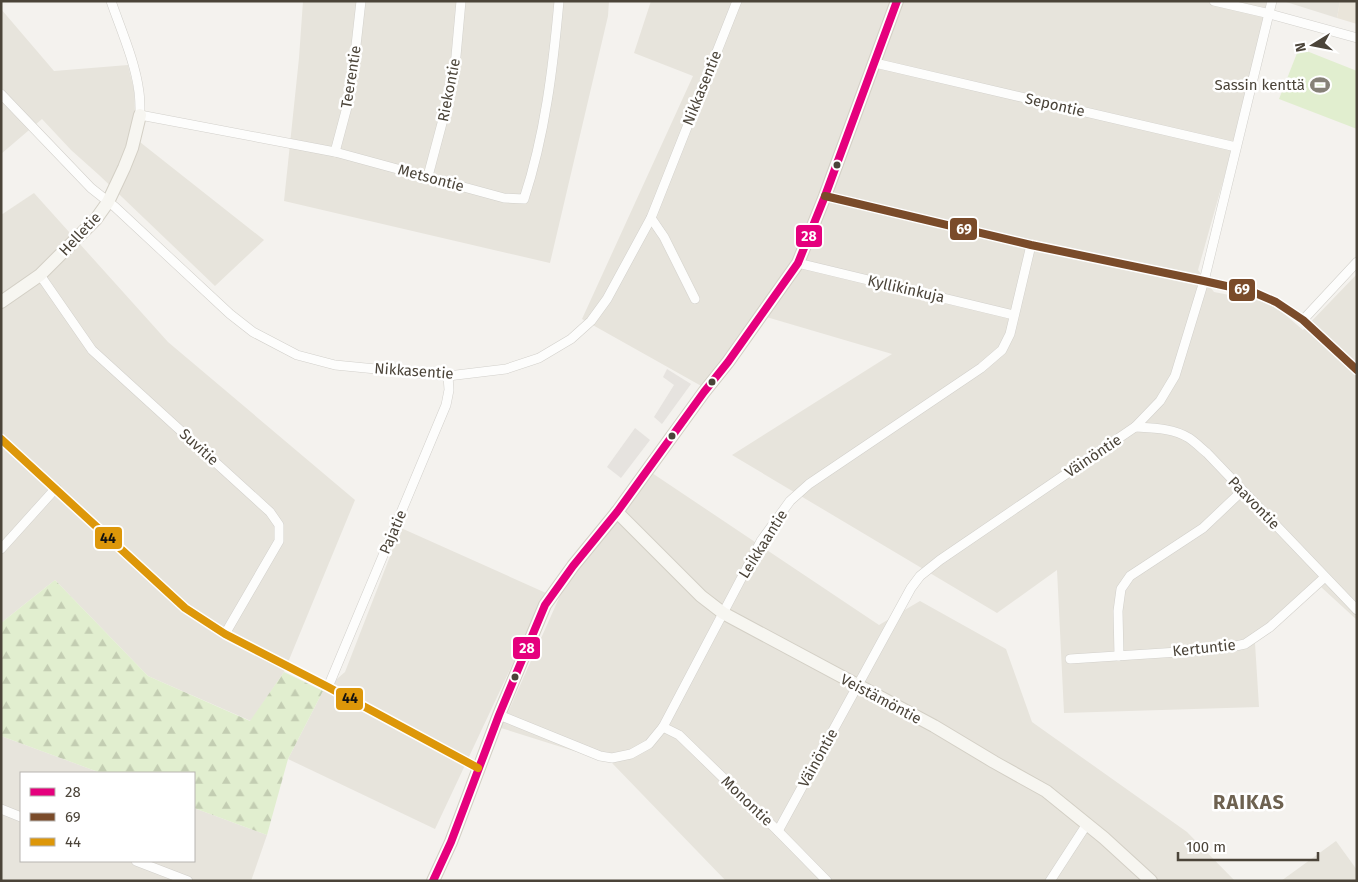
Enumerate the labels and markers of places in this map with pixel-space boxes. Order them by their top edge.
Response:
sports icon: Sassin kenttä [1309,74,1331,96]
place label: Sassin kenttä [1215,76,1305,94]
unlabelled marker [832,160,842,170]
unlabelled marker [707,377,717,387]
unlabelled marker [667,431,677,441]
unlabelled marker [510,672,520,682]

